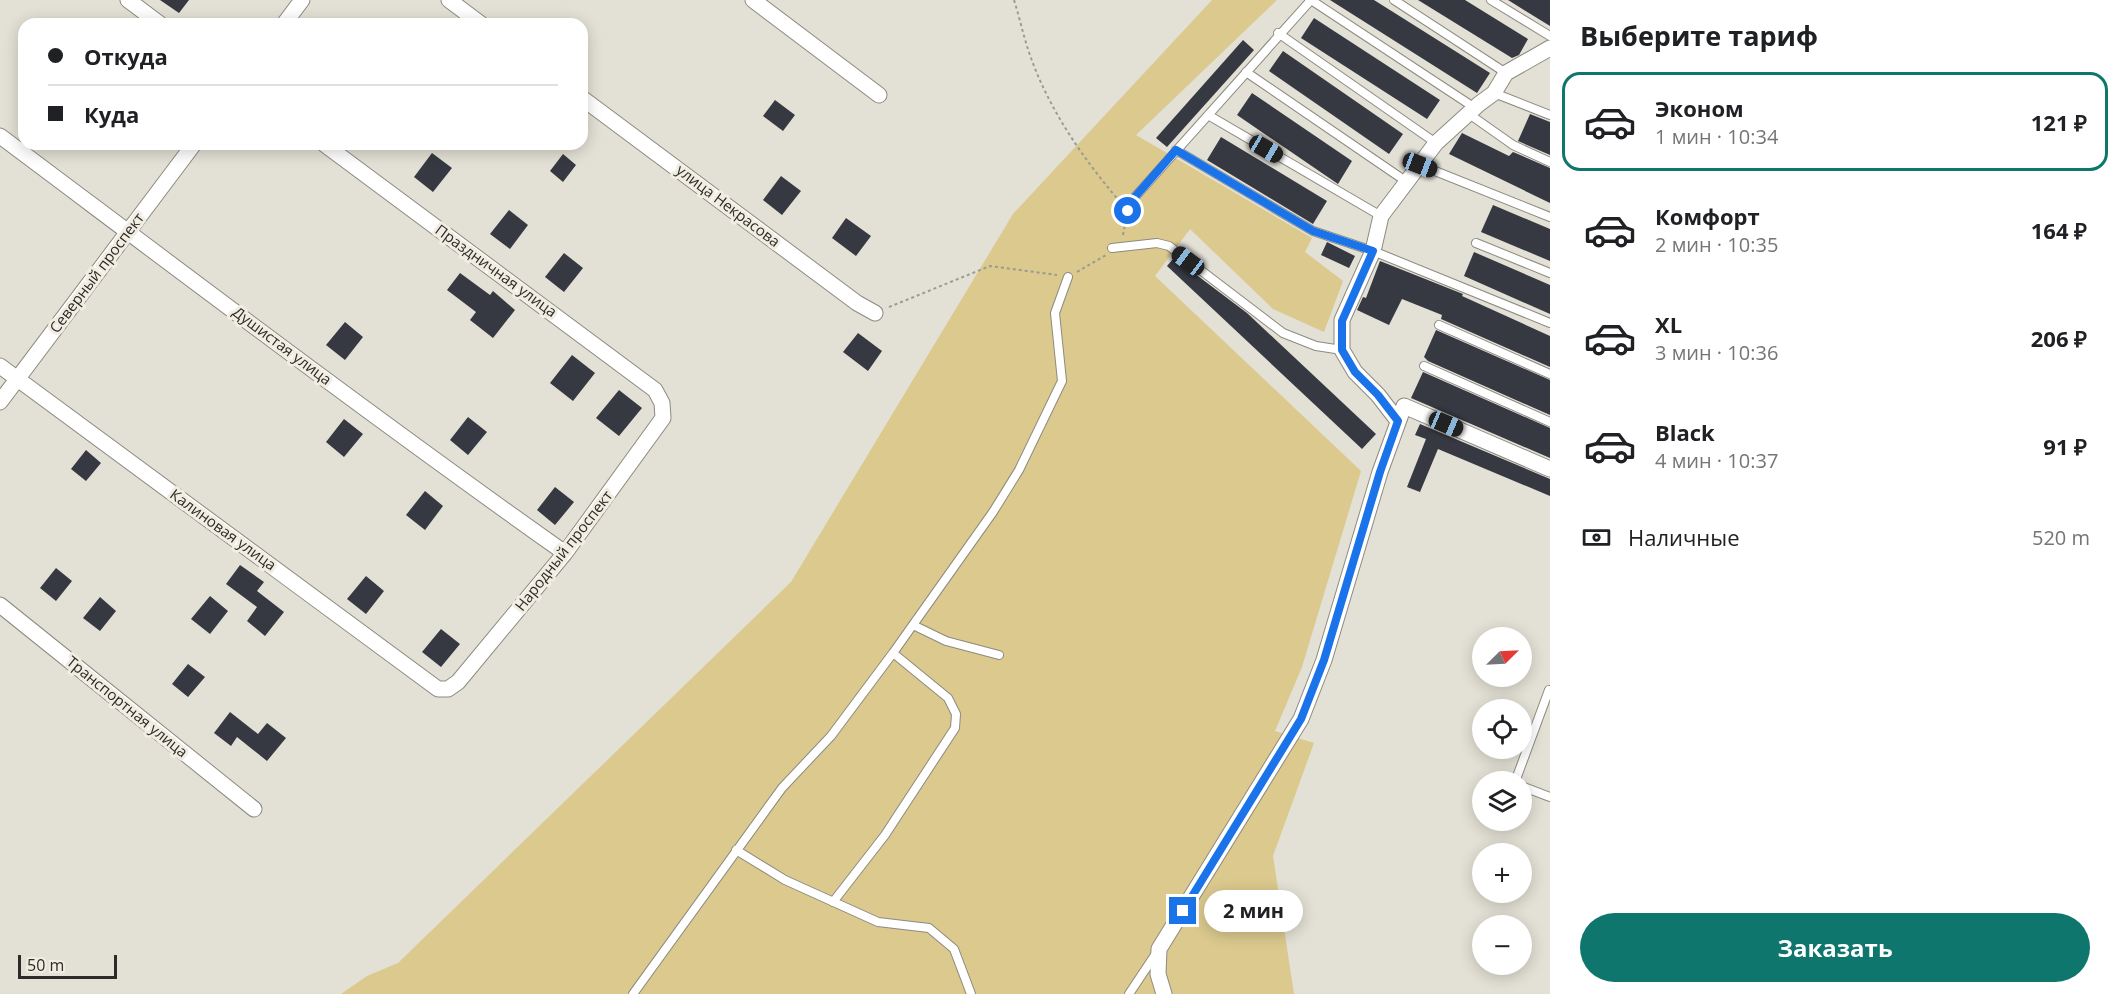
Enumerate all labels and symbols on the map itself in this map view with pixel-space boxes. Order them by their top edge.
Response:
car [1246,132,1286,166]
car [1400,150,1440,180]
street label: улица Некрасова [673,160,785,251]
route start [1114,197,1141,224]
street label: Северный проспект [44,208,148,337]
street label: Праздничная улица [432,219,561,321]
car [1168,243,1208,279]
street label: Душистая улица [229,301,336,389]
car [1426,409,1466,439]
street label: Калиновая улица [166,484,281,574]
street label: Народный проспект [510,486,617,615]
north arrow [1472,627,1532,687]
street label: Транспортная улица [63,651,192,761]
callout: 2 мин [1204,890,1303,932]
route end [1169,897,1196,924]
scale bar [18,952,117,980]

